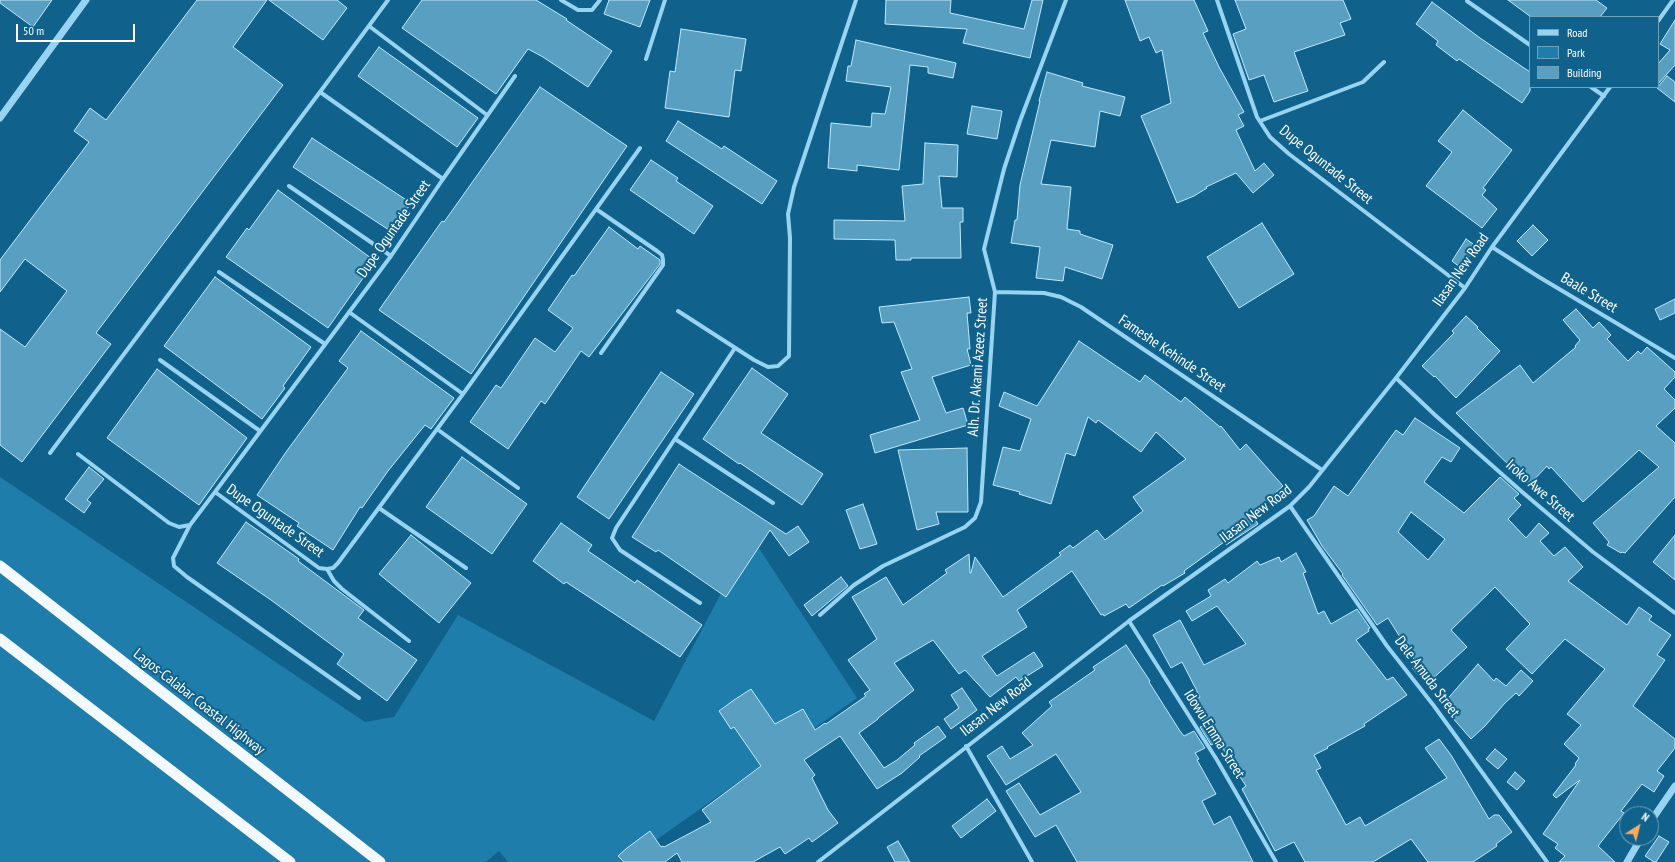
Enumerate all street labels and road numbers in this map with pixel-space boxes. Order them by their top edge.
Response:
street label: Dupe Oguntade Street [1276,122,1376,208]
street label: Dupe Oguntade Street [354,177,434,281]
street label: Ilasan New Road [1429,230,1493,310]
street label: Baale Street [1557,269,1621,317]
street label: Alh. Dr. Akami Azeez Street [964,297,992,437]
street label: Fameshe Kehinde Street [1115,311,1229,397]
street label: Iroko Awe Street [1502,456,1578,526]
street label: Dupe Oguntade Street [223,481,327,561]
street label: Ilasan New Road [1216,481,1296,547]
street label: Dele Amuda Street [1391,633,1463,721]
street label: Lagos-Calabar Coastal Highway [130,645,268,759]
street label: Ilasan New Road [957,674,1035,740]
street label: Idowu Emma Street [1180,686,1248,782]

